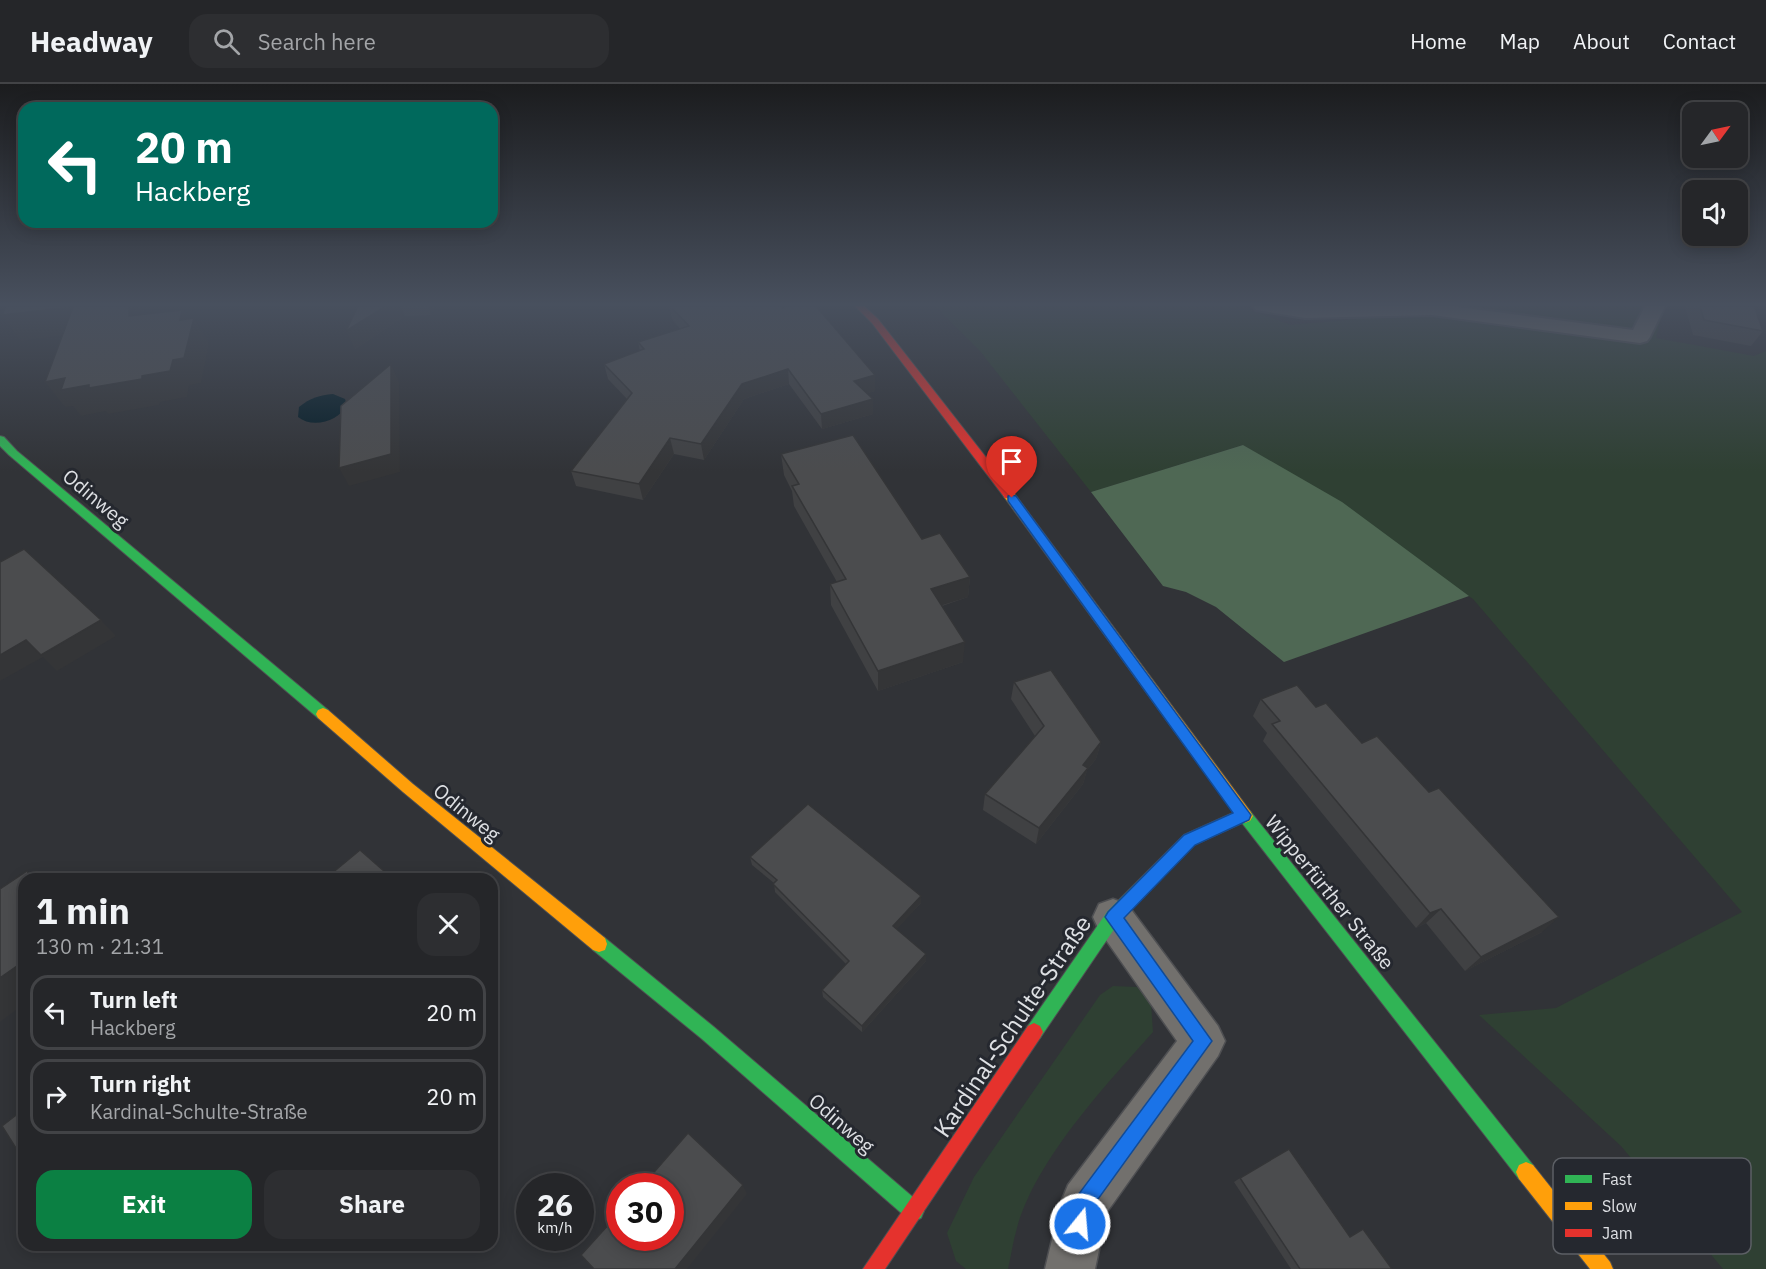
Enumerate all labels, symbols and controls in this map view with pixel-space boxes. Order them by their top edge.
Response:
search box [189,14,609,68]
text: Headway [30,23,153,60]
icon: search [210,25,243,58]
text: Search here [258,27,376,56]
text: Home [1410,27,1467,55]
text: Map [1500,27,1540,55]
text: About [1573,27,1630,55]
text: Contact [1663,27,1736,55]
north arrow [1682,102,1748,168]
map controls [1682,102,1748,246]
text: 20 m [135,120,233,175]
icon: left [36,126,114,204]
text: Hackberg [135,173,250,208]
button: sound [1682,180,1748,246]
pin [986,436,1037,498]
icon: arrive [995,445,1028,478]
street label: Odinweg [57,462,135,534]
street label: Odinweg [428,777,506,848]
street label: Wipperfürther Straße [1259,809,1401,975]
text: 1 min [36,887,130,934]
button: close [417,893,480,956]
street label: Kardinal-Schulte-Straße [926,909,1098,1143]
text: 130 m · 21:31 [36,933,164,960]
text: Turn left [90,985,178,1014]
icon: left [39,996,72,1029]
text: 20 m [426,998,477,1027]
text: Hackberg [90,1014,175,1041]
text: Turn right [90,1069,191,1098]
icon: right [39,1080,72,1113]
text: 20 m [426,1082,477,1111]
street label: Odinweg [803,1087,881,1159]
text: Kardinal-Schulte-Straße [90,1098,308,1125]
legend [1553,1158,1751,1254]
text: Fast [1602,1169,1632,1189]
button: Exit [36,1170,252,1239]
button: Share [264,1170,480,1239]
speed limit sign: 30 [606,1173,684,1251]
text: 26 [537,1185,573,1224]
position arrow [1048,1192,1112,1256]
text: Slow [1602,1196,1637,1216]
text: km/h [537,1218,573,1237]
text: Jam [1602,1223,1633,1243]

